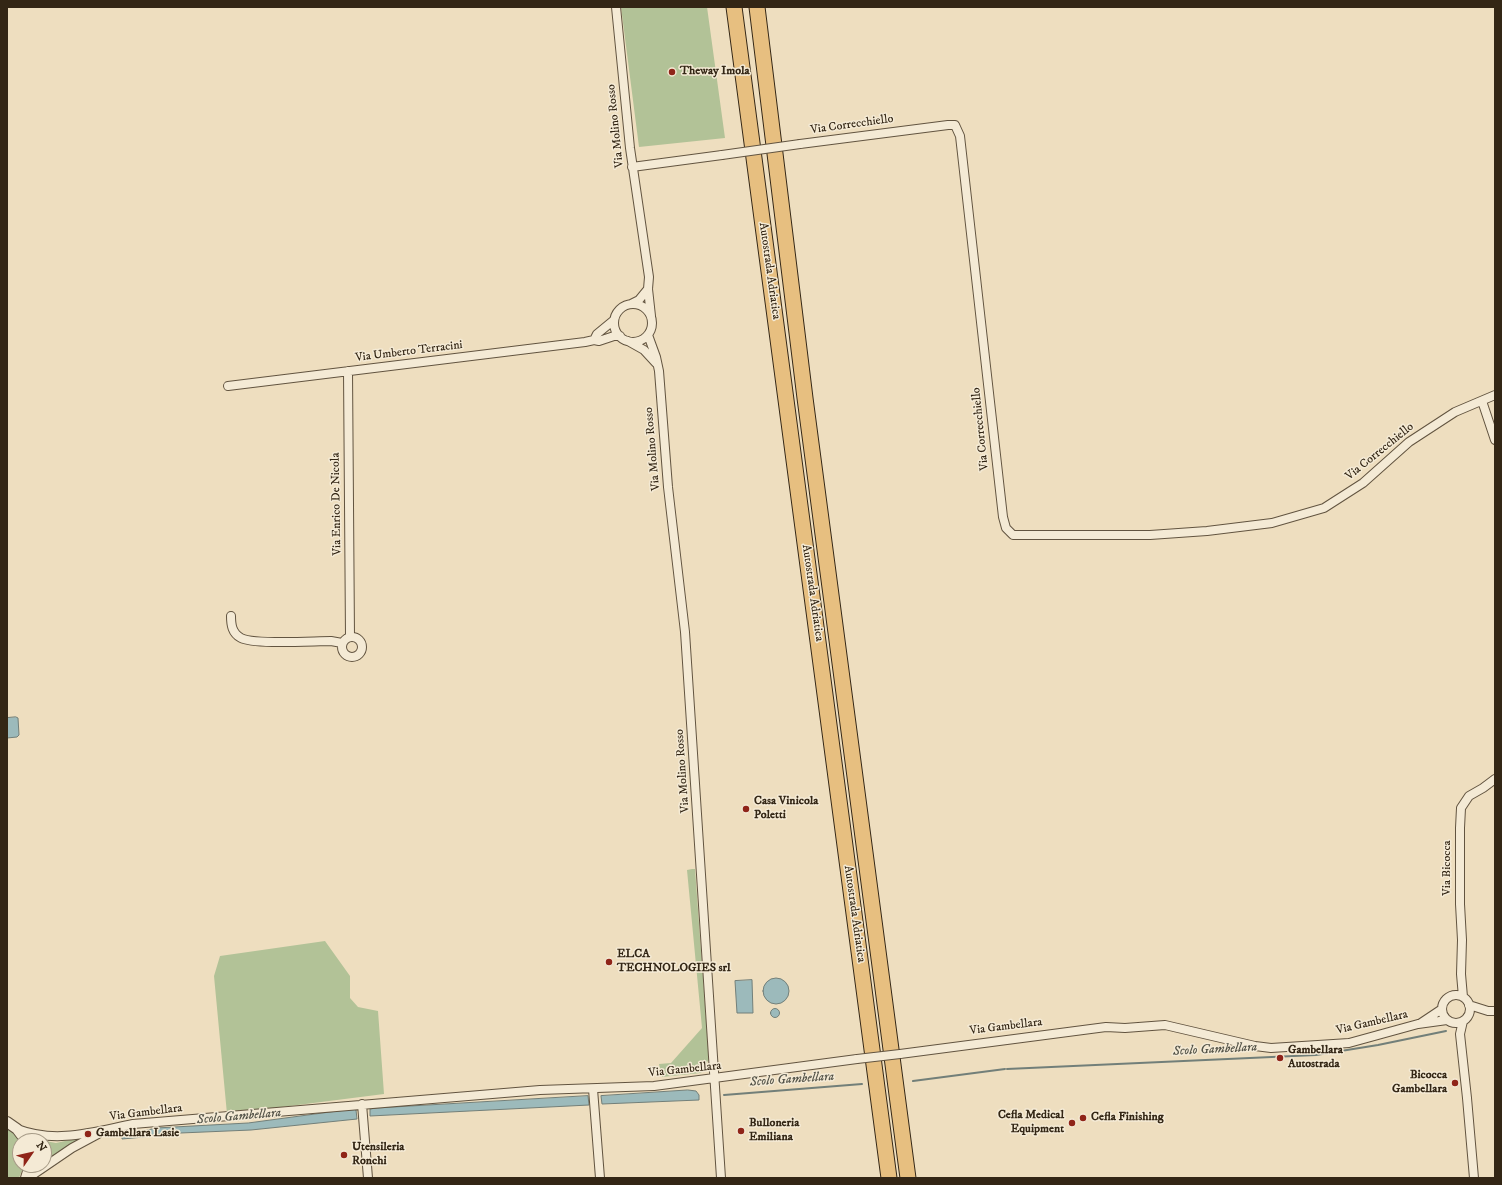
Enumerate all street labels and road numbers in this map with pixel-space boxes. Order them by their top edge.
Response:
street label: Via Molino Rosso [604,84,628,168]
street label: Via Correcchiello [810,112,894,138]
street label: Autostrada Adriatica [755,222,783,320]
street label: Via Umberto Terracini [354,338,464,366]
street label: Via Correcchiello [969,387,993,471]
street label: Via Molino Rosso [642,407,664,491]
street label: Via Correcchiello [1343,420,1417,484]
street label: Via Enrico De Nicola [329,452,345,556]
street label: Autostrada Adriatica [798,544,826,642]
street label: Via Molino Rosso [673,729,693,813]
street label: Via Bicocca [1441,840,1455,896]
street label: Autostrada Adriatica [840,865,868,963]
street label: Via Gambellara [1335,1008,1409,1038]
street label: Via Gambellara [969,1015,1043,1039]
street label: Via Gambellara [648,1059,722,1081]
street label: Via Gambellara [109,1101,183,1125]

